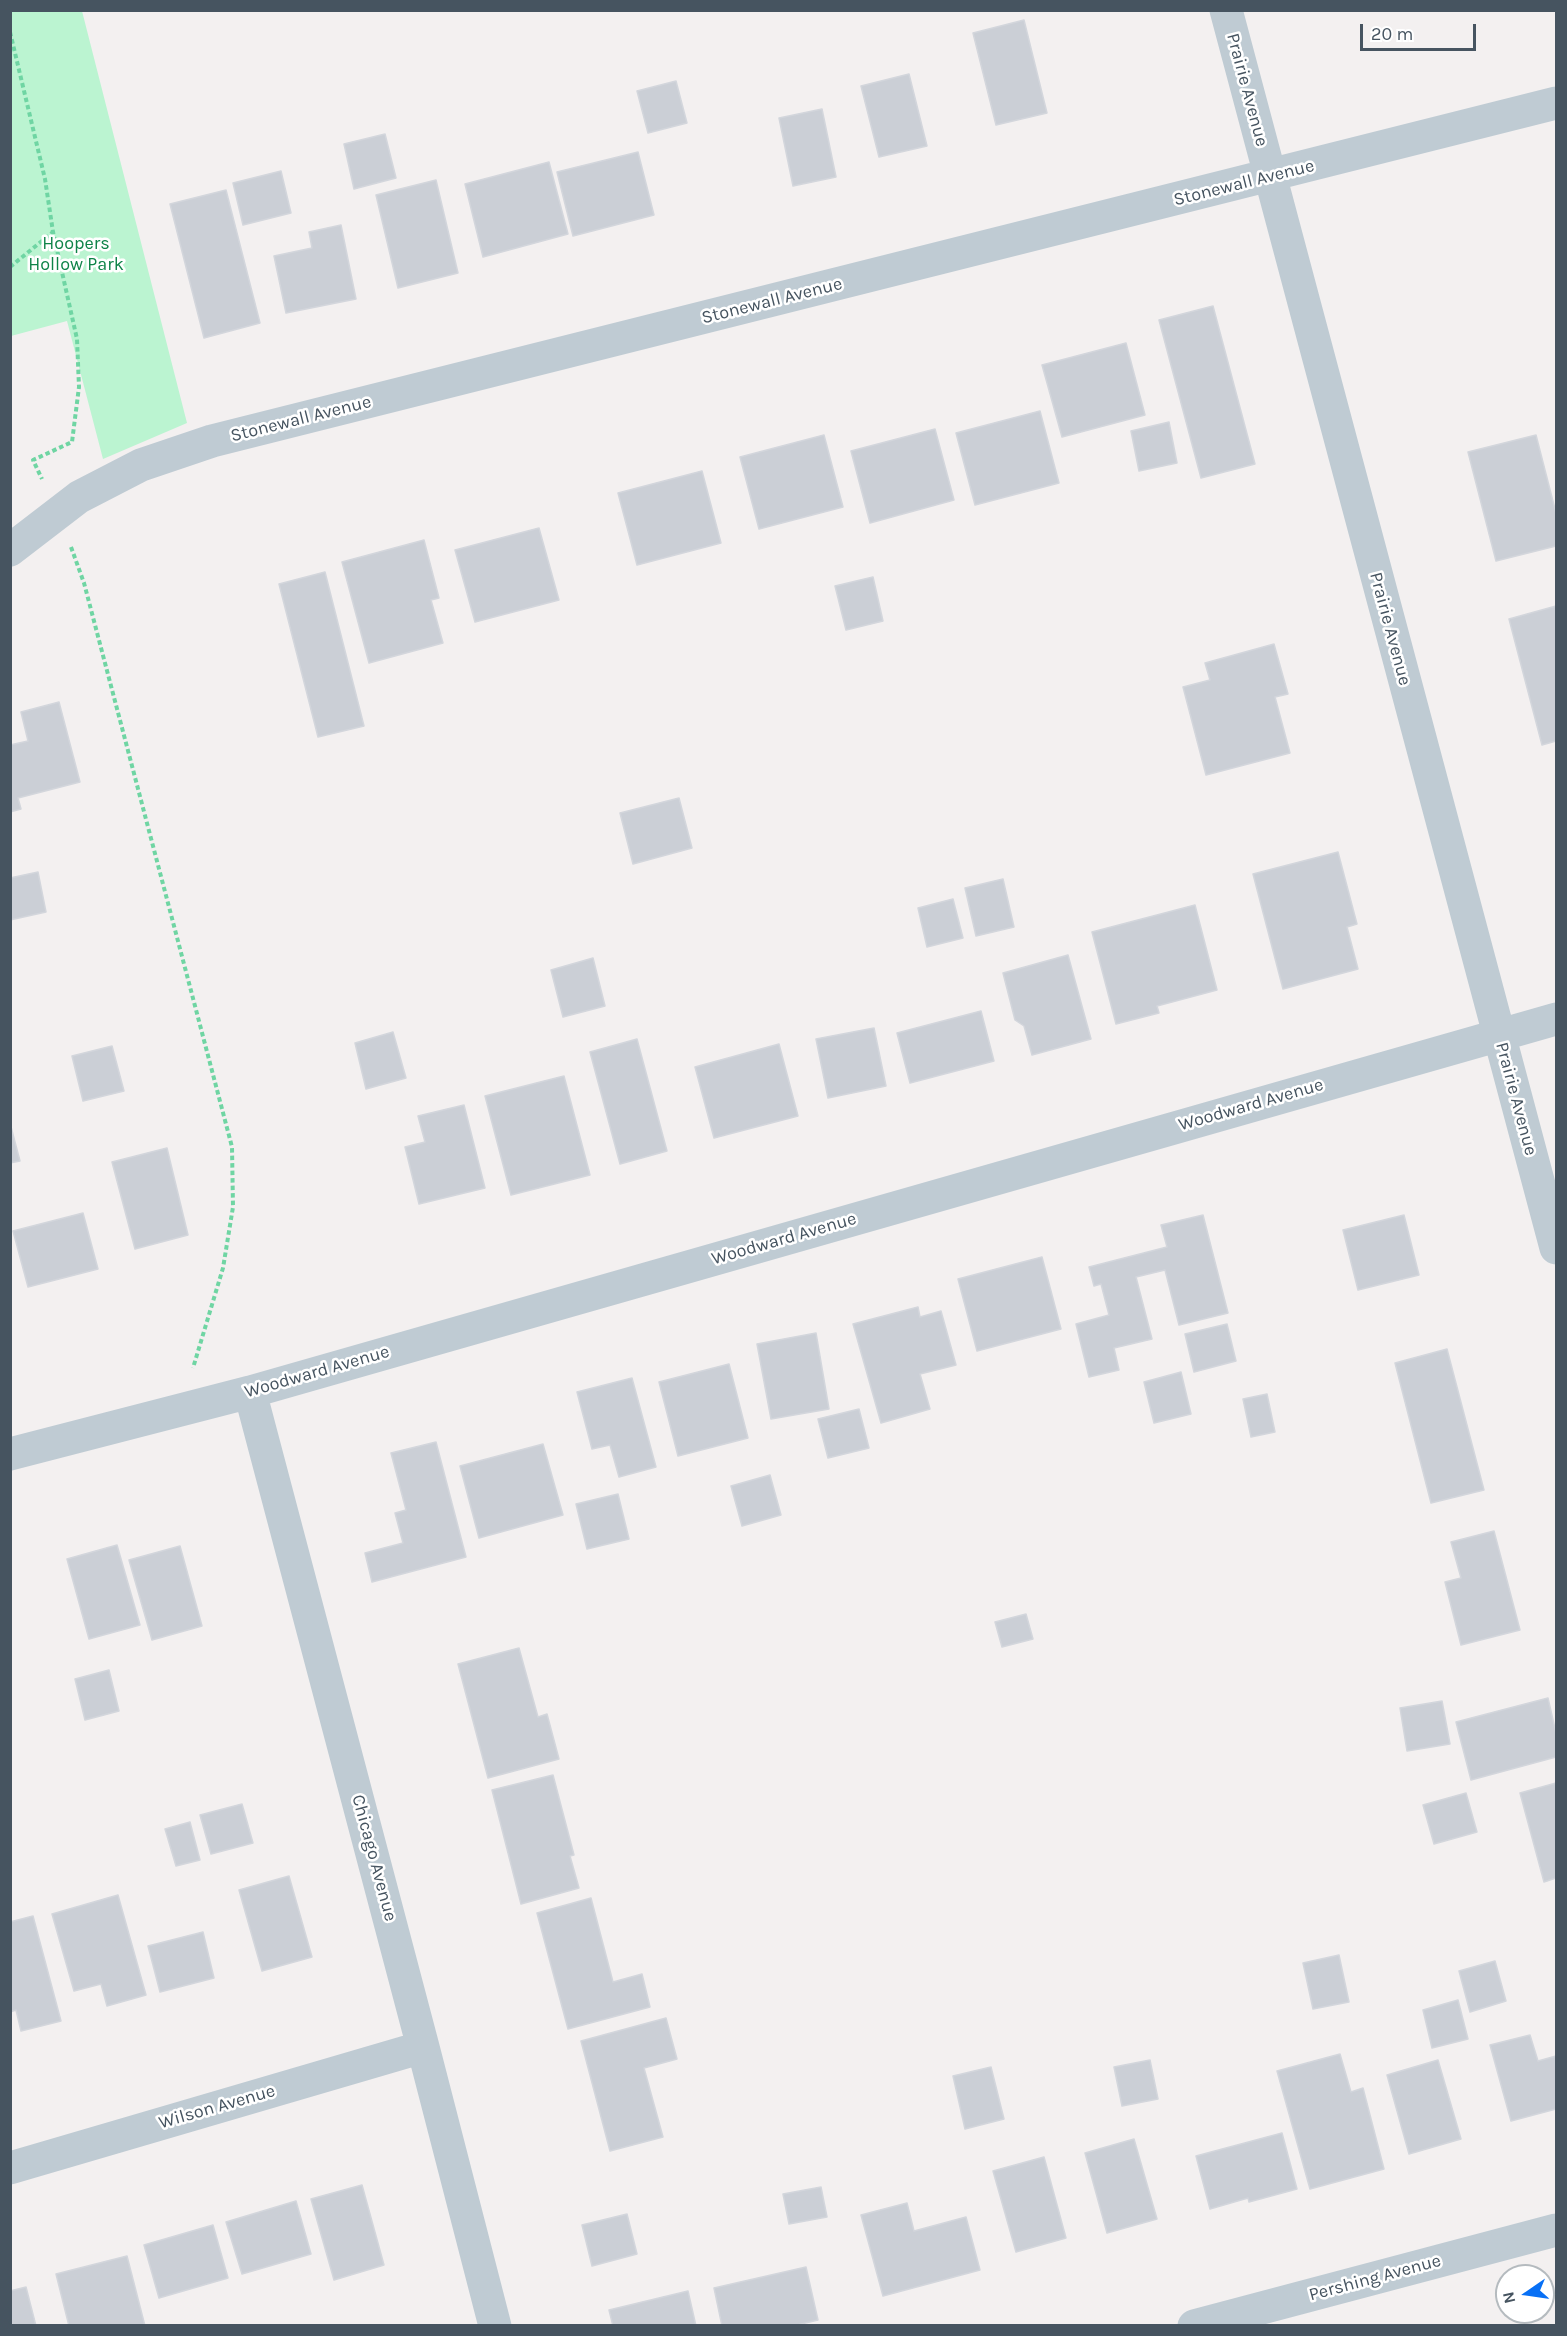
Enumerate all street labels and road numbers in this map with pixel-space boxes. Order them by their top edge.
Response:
street label: Prairie Avenue [1222,31,1272,149]
street label: Stonewall Avenue [1171,155,1317,211]
street label: Stonewall Avenue [699,273,845,329]
street label: Stonewall Avenue [228,391,374,447]
street label: Prairie Avenue [1365,570,1415,688]
street label: Prairie Avenue [1491,1040,1541,1158]
street label: Woodward Avenue [1176,1074,1326,1136]
street label: Woodward Avenue [709,1208,859,1270]
street label: Woodward Avenue [242,1341,392,1403]
street label: Chicago Avenue [347,1792,401,1924]
street label: Wilson Avenue [156,2080,278,2134]
street label: Pershing Avenue [1307,2250,1443,2306]

